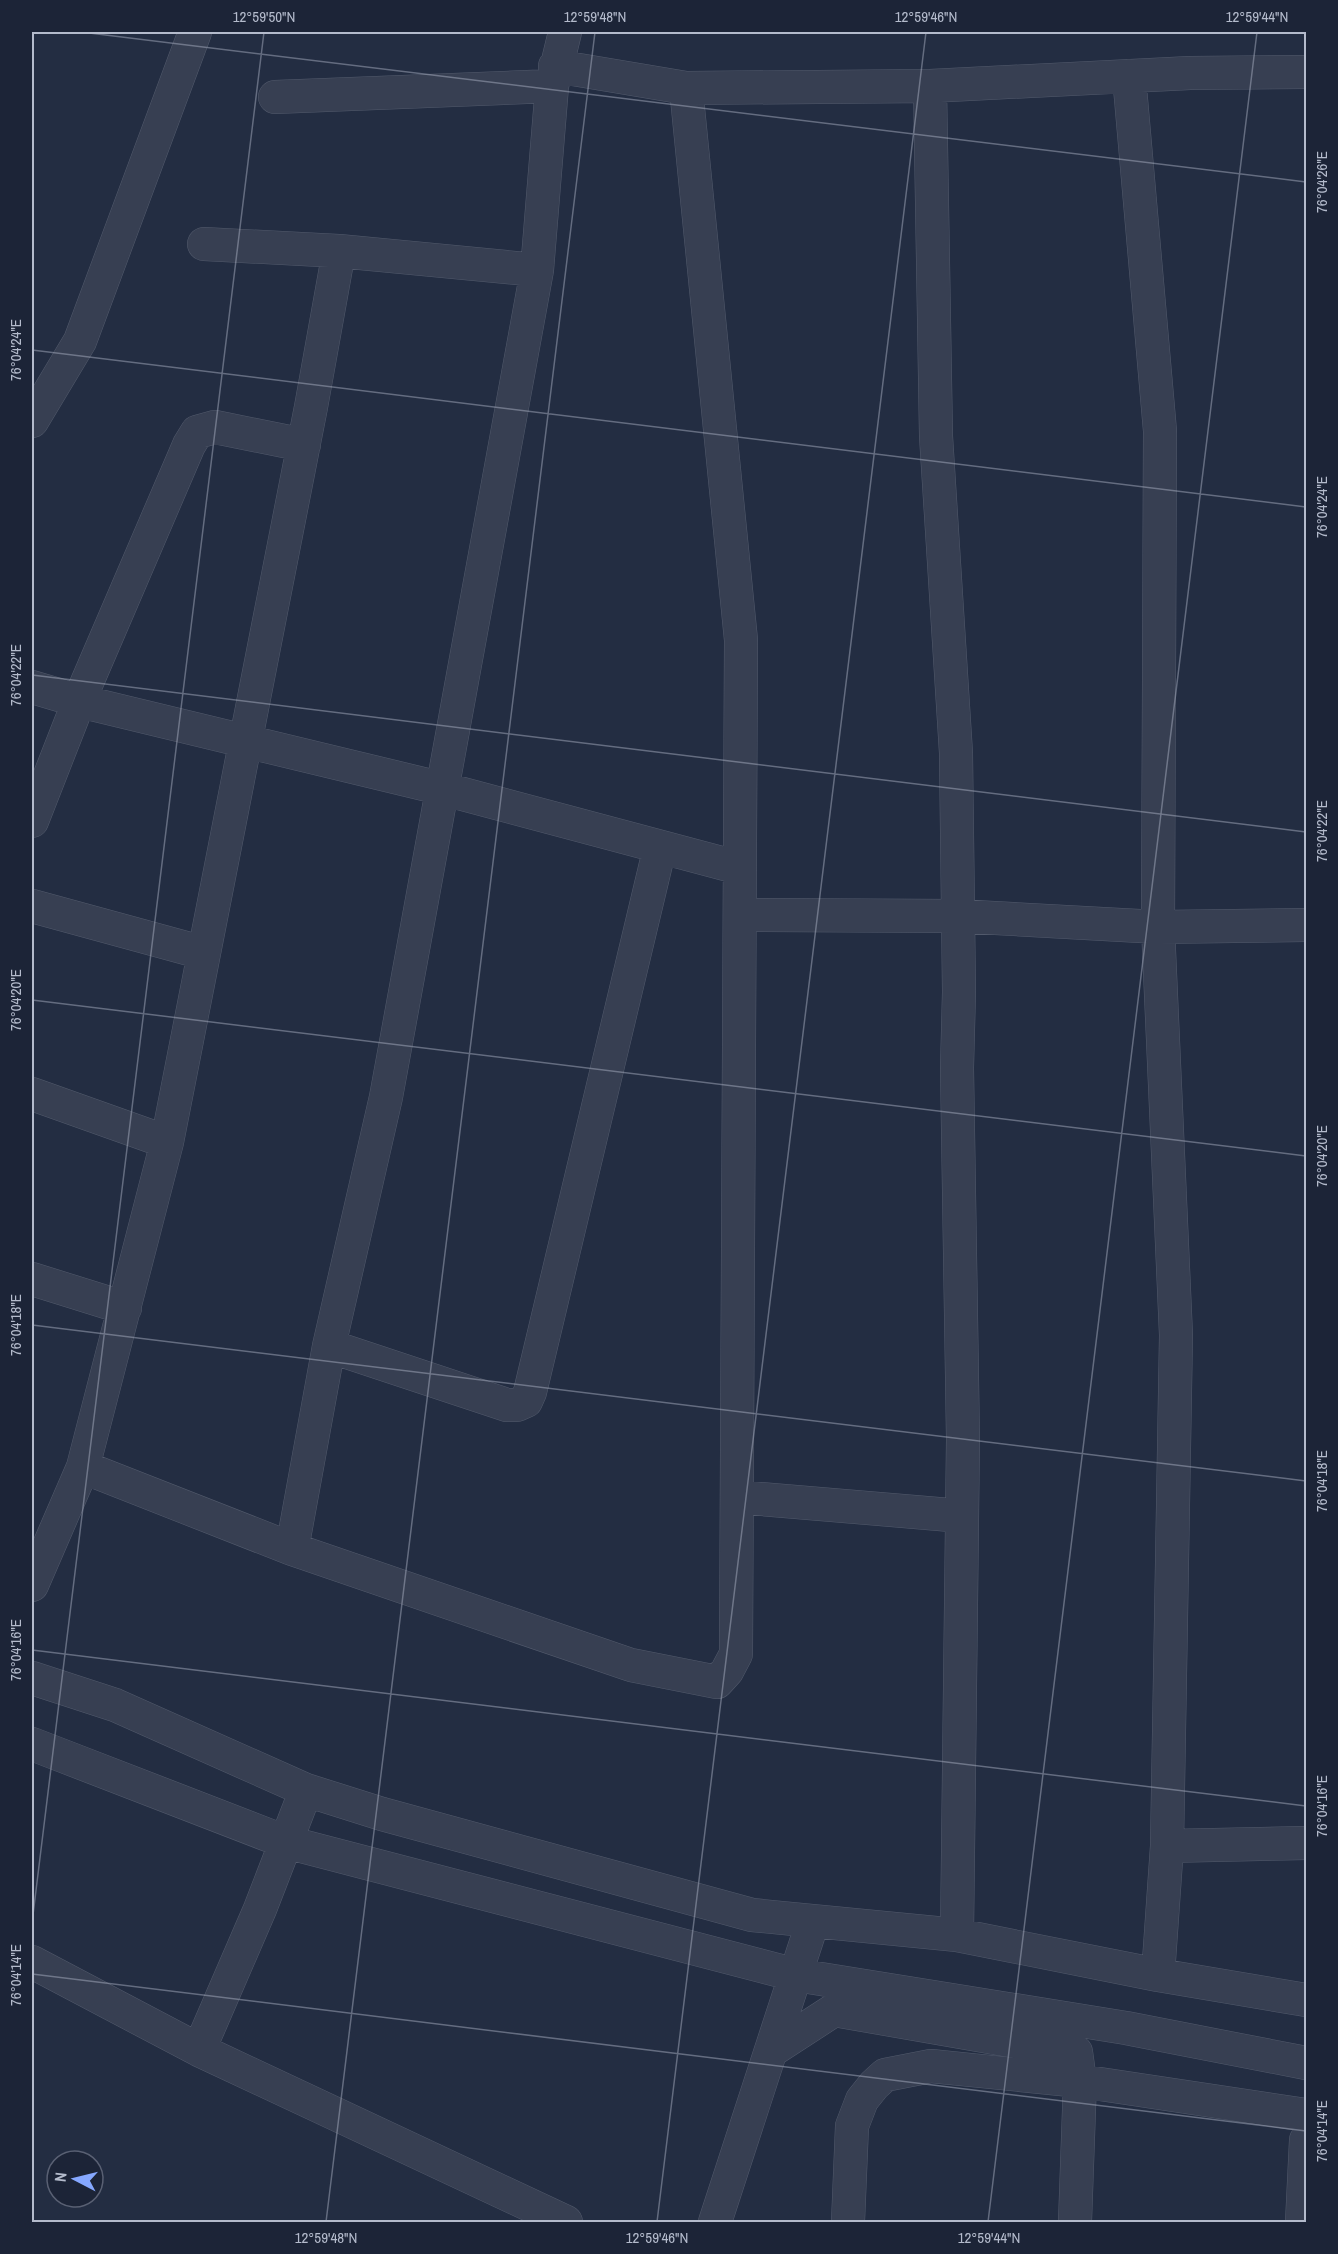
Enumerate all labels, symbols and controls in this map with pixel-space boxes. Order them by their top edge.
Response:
text: 12°59'50"N [233,6,295,27]
text: 12°59'48"N [564,6,626,27]
text: 12°59'46"N [895,6,957,27]
text: 12°59'44"N [1226,6,1288,27]
text: 76°04'26"E [1311,151,1332,213]
text: 76°04'24"E [5,319,26,381]
text: 76°04'24"E [1311,476,1332,538]
text: 76°04'22"E [5,644,26,706]
text: 76°04'22"E [1311,800,1332,862]
text: 76°04'20"E [5,969,26,1031]
text: 76°04'20"E [1311,1125,1332,1187]
text: 76°04'18"E [5,1294,26,1356]
text: 76°04'18"E [1311,1450,1332,1512]
text: 76°04'16"E [5,1619,26,1681]
text: 76°04'16"E [1311,1775,1332,1837]
text: 76°04'14"E [5,1944,26,2006]
text: 76°04'14"E [1311,2100,1332,2162]
north arrow [45,2149,105,2209]
text: N [49,2171,72,2183]
text: 12°59'48"N [295,2227,357,2248]
text: 12°59'46"N [626,2227,688,2248]
text: 12°59'44"N [958,2227,1020,2248]

